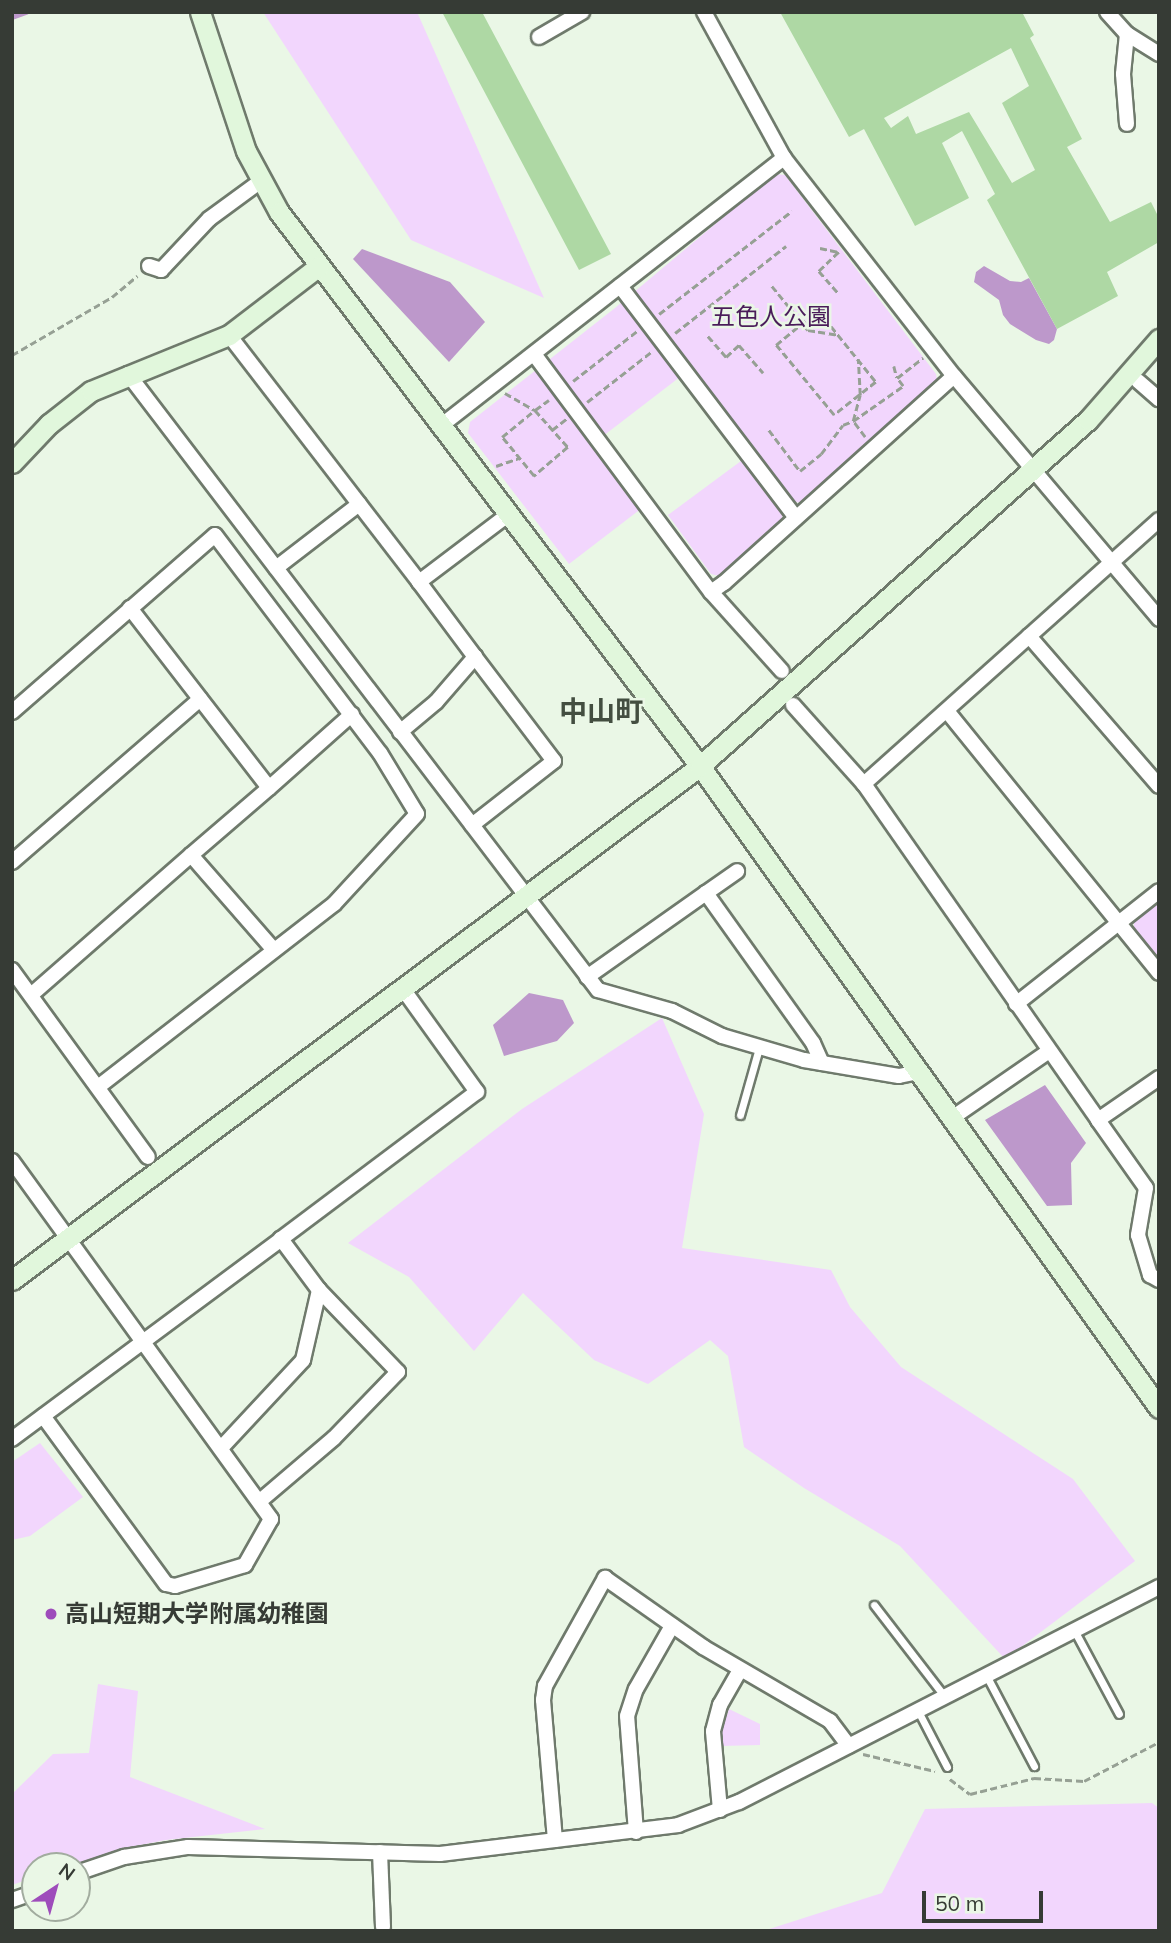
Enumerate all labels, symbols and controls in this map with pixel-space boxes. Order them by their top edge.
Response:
park label: 五色人公園 [711,303,831,331]
district label: 中山町 [559,694,643,728]
place label: 高山短期大学附属幼稚園 [65,1600,329,1628]
marker: 高山短期大学附属幼稚園 [43,1606,59,1622]
north arrow [21,1852,91,1922]
text: N [54,1858,80,1886]
scale bar [926,1876,1047,1920]
text: 50 m [935,1890,984,1916]

